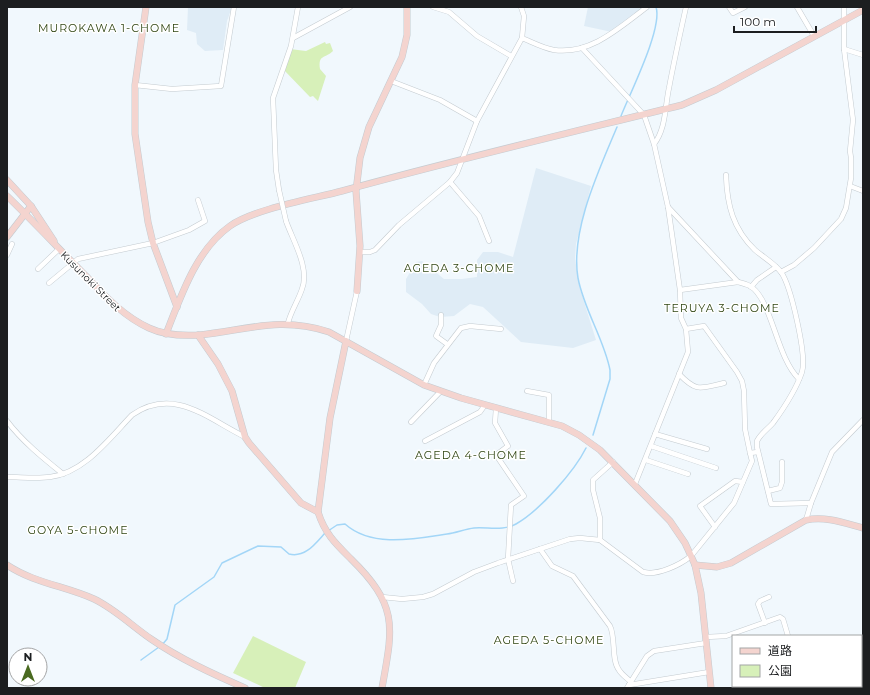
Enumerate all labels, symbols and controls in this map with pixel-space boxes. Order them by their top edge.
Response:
scale bar [734,8,816,34]
text: 100 m [740,14,776,29]
district label: MUROKAWA 1-CHOME [38,21,180,35]
street label: Kusunoki Street [58,249,123,314]
district label: AGEDA 3-CHOME [404,261,514,275]
district label: TERUYA 3-CHOME [664,301,780,315]
district label: AGEDA 4-CHOME [415,448,527,462]
district label: GOYA 5-CHOME [28,523,129,537]
district label: AGEDA 5-CHOME [494,633,604,647]
legend [732,635,862,687]
text: 道路 [768,643,792,658]
north arrow [8,647,48,687]
text: N [24,650,32,664]
text: 公園 [768,663,792,678]

